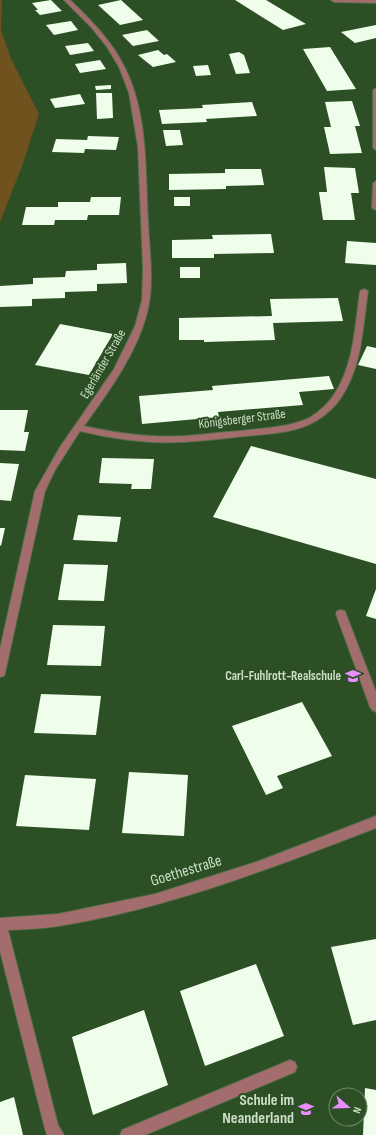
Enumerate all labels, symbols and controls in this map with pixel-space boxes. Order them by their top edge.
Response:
street label: Egerländer Straße [77,326,129,402]
street label: Königsberger Straße [197,406,287,432]
school or university icon: Carl-Fuhlrott-Realschule [344,667,362,685]
place label: Carl-Fuhlrott-Realschule [225,668,341,684]
street label: Goethestraße [148,851,224,891]
north arrow [328,1087,368,1127]
place label: Schule im Neanderland [222,1091,294,1128]
school or university icon: Schule im Neanderland [297,1100,315,1118]
text: N [350,1105,364,1115]

